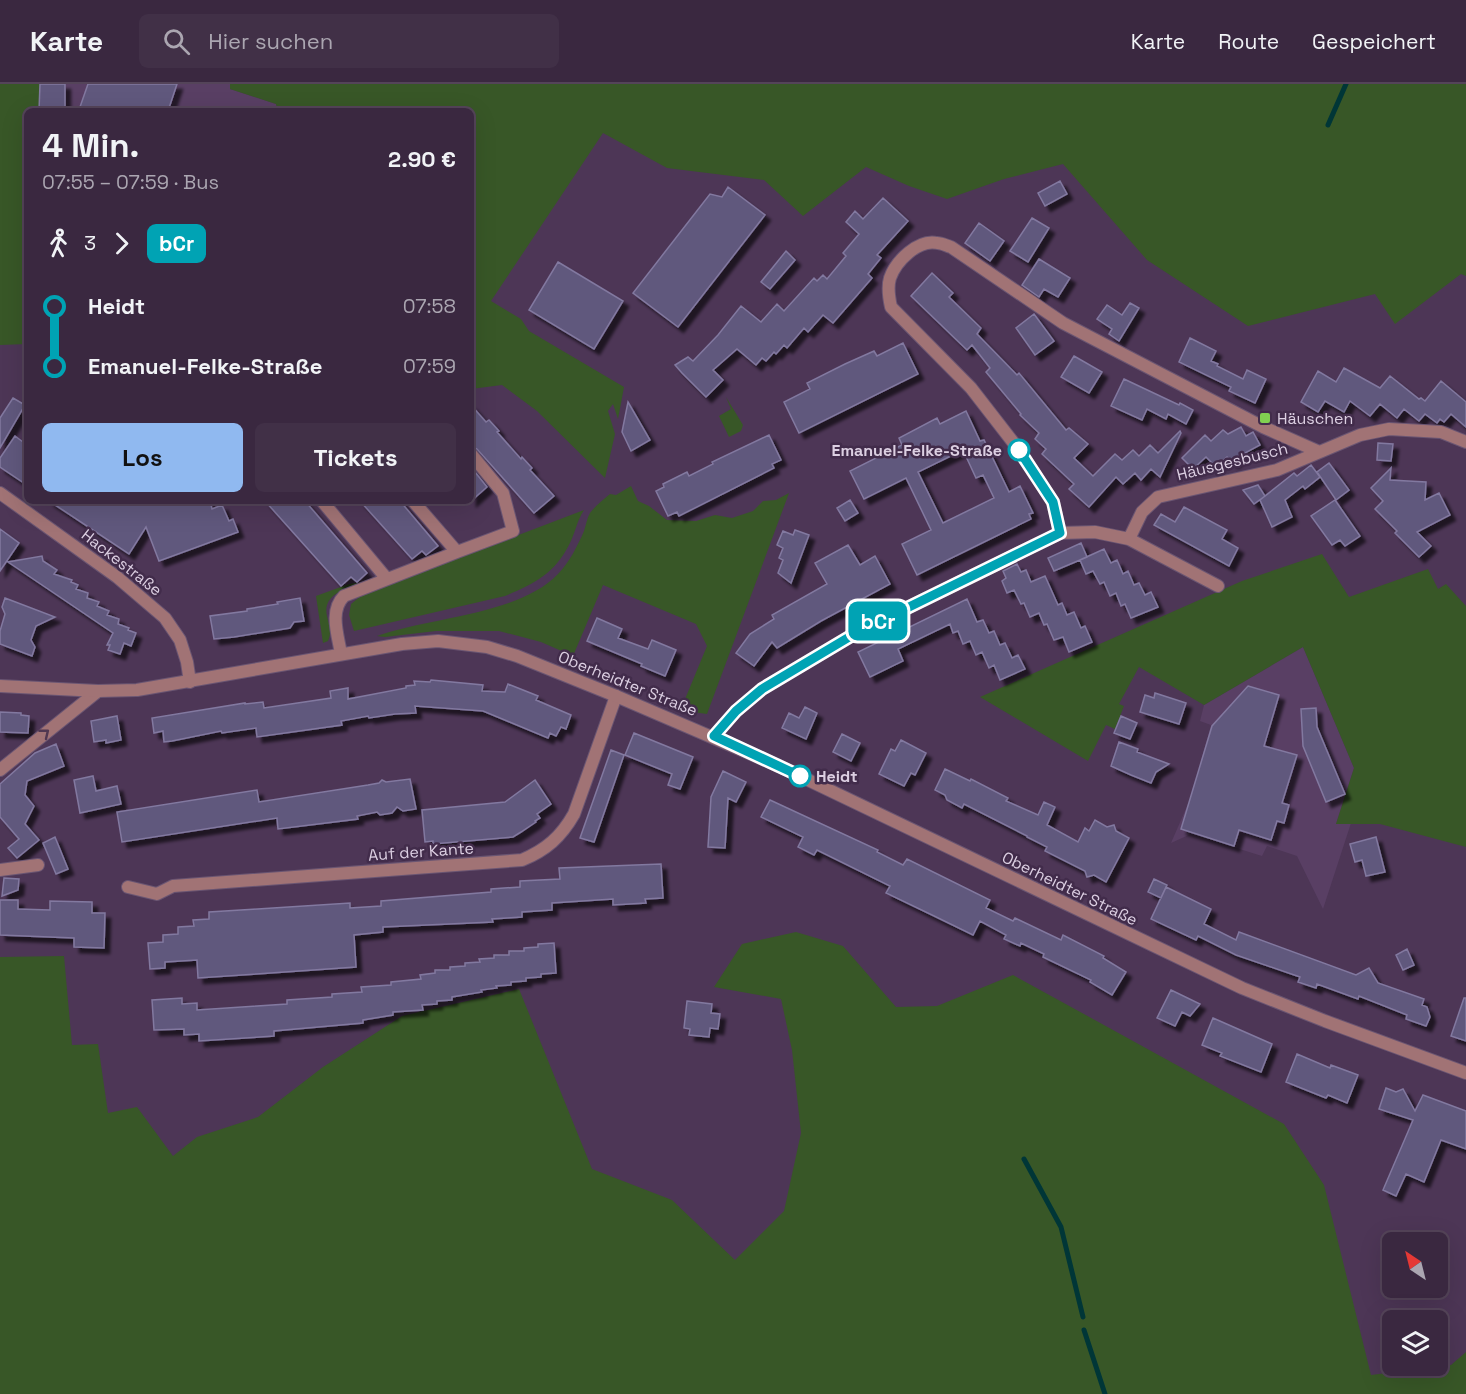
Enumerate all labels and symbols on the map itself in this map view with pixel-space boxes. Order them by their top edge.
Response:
place label: Häuschen [1277,408,1353,429]
marker: Häuschen [1258,411,1272,425]
street label: Häusgesbusch [1174,438,1290,485]
marker: Emanuel-Felke-Straße [1008,439,1030,461]
place label: Emanuel-Felke-Straße [832,440,1002,461]
street label: Hackestraße [77,524,166,600]
line badge: bCr [844,602,912,640]
street label: Oberheidter Straße [555,646,701,721]
one-way arrow [38,730,49,741]
marker: Heidt [789,765,811,787]
place label: Heidt [816,766,858,787]
street label: Auf der Kante [367,837,475,866]
street label: Oberheidter Straße [999,846,1141,930]
north arrow [1382,1232,1448,1298]

